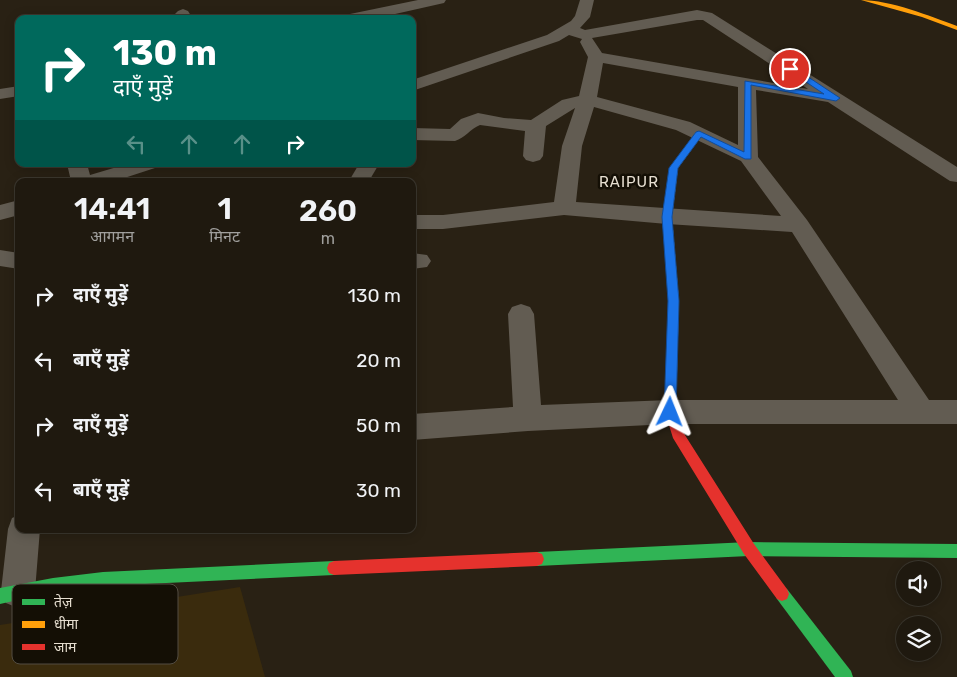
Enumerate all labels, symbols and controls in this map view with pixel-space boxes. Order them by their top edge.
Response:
text: 130 m [113,32,217,74]
icon: right [30,35,95,100]
pin [769,48,811,90]
icon: arrive [776,55,804,83]
text: दाएँ मुड़ें [113,74,173,101]
icon: left [122,130,150,158]
icon: ahead [175,130,203,158]
icon: ahead [228,130,256,158]
icon: right [281,130,309,158]
district label: RAIPUR [599,173,659,191]
text: 14:41 [74,191,150,227]
text: 1 [217,191,232,227]
text: 260 [299,193,357,229]
text: आगमन [90,227,134,246]
text: मिनट [209,227,240,246]
text: m [321,229,335,248]
icon: right [30,282,58,310]
text: दाएँ मुड़ें [73,283,128,306]
text: 130 m [348,284,401,307]
icon: left [30,347,58,375]
text: बाएँ मुड़ें [73,348,129,371]
text: 20 m [356,349,401,372]
position arrow [643,385,695,437]
icon: right [30,412,58,440]
text: दाएँ मुड़ें [73,413,128,436]
text: 50 m [356,414,401,437]
icon: left [30,477,58,505]
text: बाएँ मुड़ें [73,478,129,501]
text: 30 m [356,479,401,502]
map controls [896,561,941,661]
button: sound [896,561,941,606]
legend [12,584,178,664]
text: तेज़ [54,593,73,611]
text: धीमा [54,616,79,633]
button: layers [896,616,941,661]
text: जाम [54,639,77,656]

